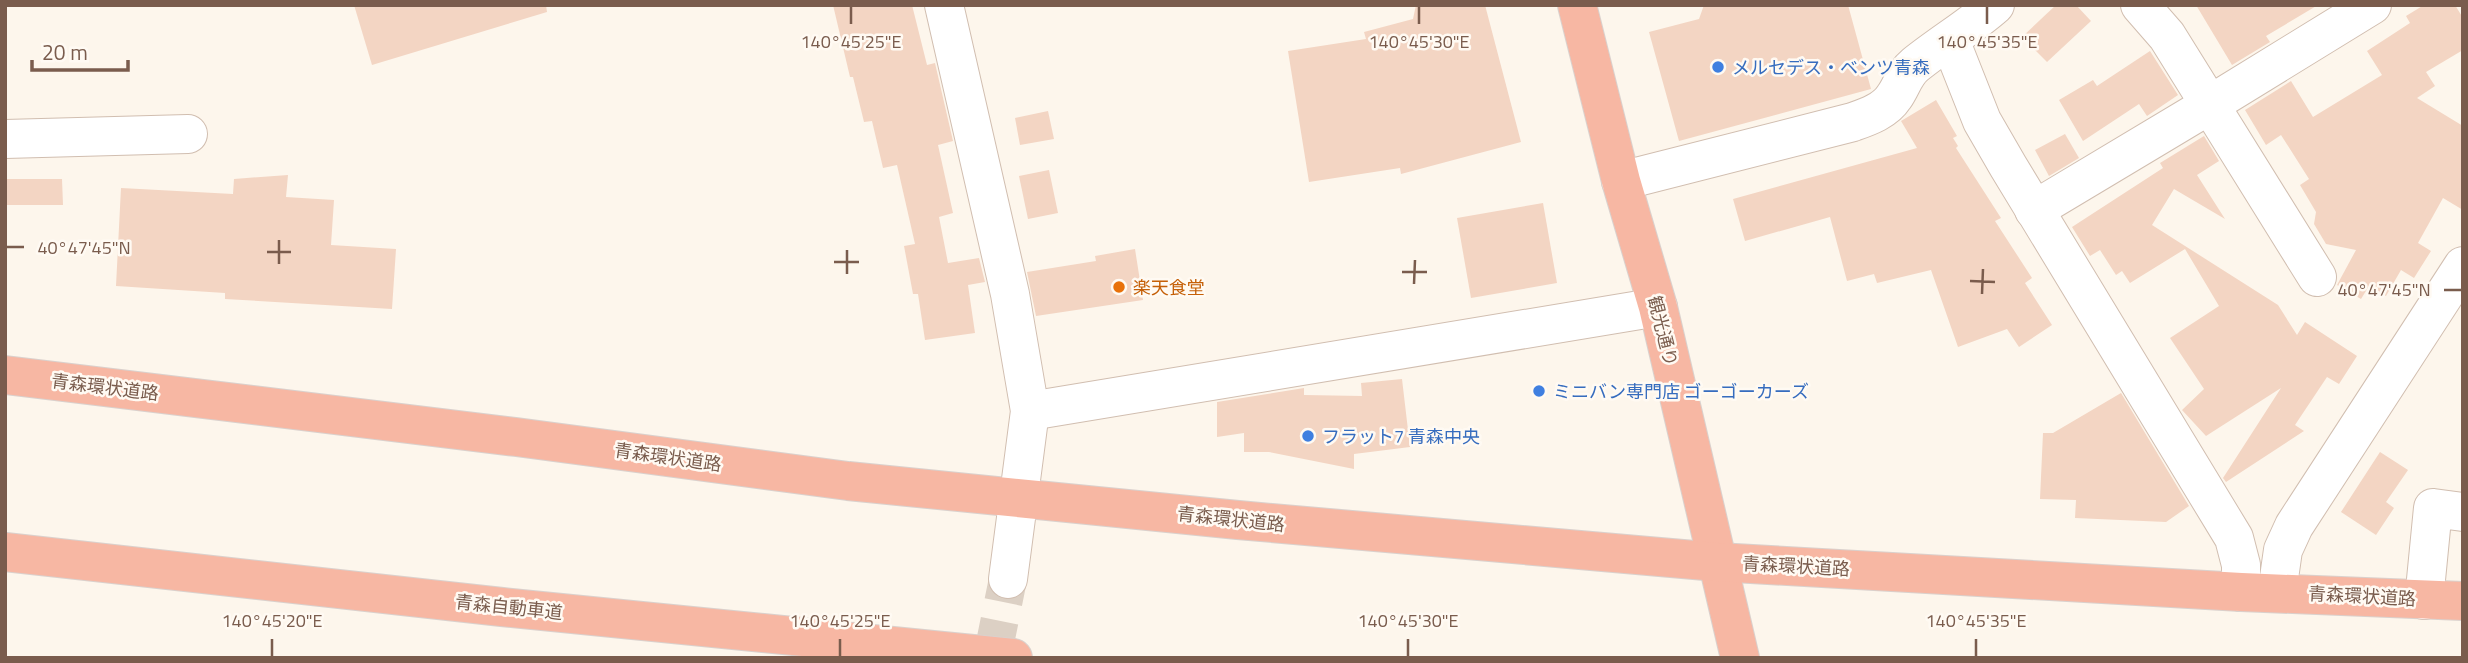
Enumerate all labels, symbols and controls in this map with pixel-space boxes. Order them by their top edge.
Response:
scale bar [32,28,128,72]
text: 140°45'25"E [800,28,902,55]
text: 140°45'30"E [1368,28,1470,55]
text: 140°45'35"E [1936,28,2038,55]
text: 20 m [42,36,88,68]
place label: メルセデス・ベンツ青森 [1732,54,1930,81]
marker: メルセデス・ベンツ青森 [1710,59,1726,75]
text: 40°47'45"N [37,234,131,261]
place label: 楽天食堂 [1133,274,1205,301]
text: 40°47'45"N [2337,276,2431,303]
marker: 楽天食堂 [1111,279,1127,295]
street label: 観光通り [1641,293,1685,369]
street label: 青森環状道路 [50,367,160,407]
place label: ミニバン専門店 ゴーゴーカーズ [1553,378,1809,405]
marker: ミニバン専門店 ゴーゴーカーズ [1531,383,1547,399]
place label: フラット7 青森中央 [1322,423,1480,450]
marker: フラット7 青森中央 [1300,428,1316,444]
street label: 青森環状道路 [613,436,723,478]
street label: 青森環状道路 [1176,500,1286,538]
street label: 青森環状道路 [1741,550,1851,582]
street label: 青森環状道路 [2307,580,2417,612]
street label: 青森自動車道 [454,588,564,626]
text: 140°45'20"E [221,607,323,634]
text: 140°45'25"E [789,607,891,634]
text: 140°45'30"E [1357,607,1459,634]
text: 140°45'35"E [1925,607,2027,634]

